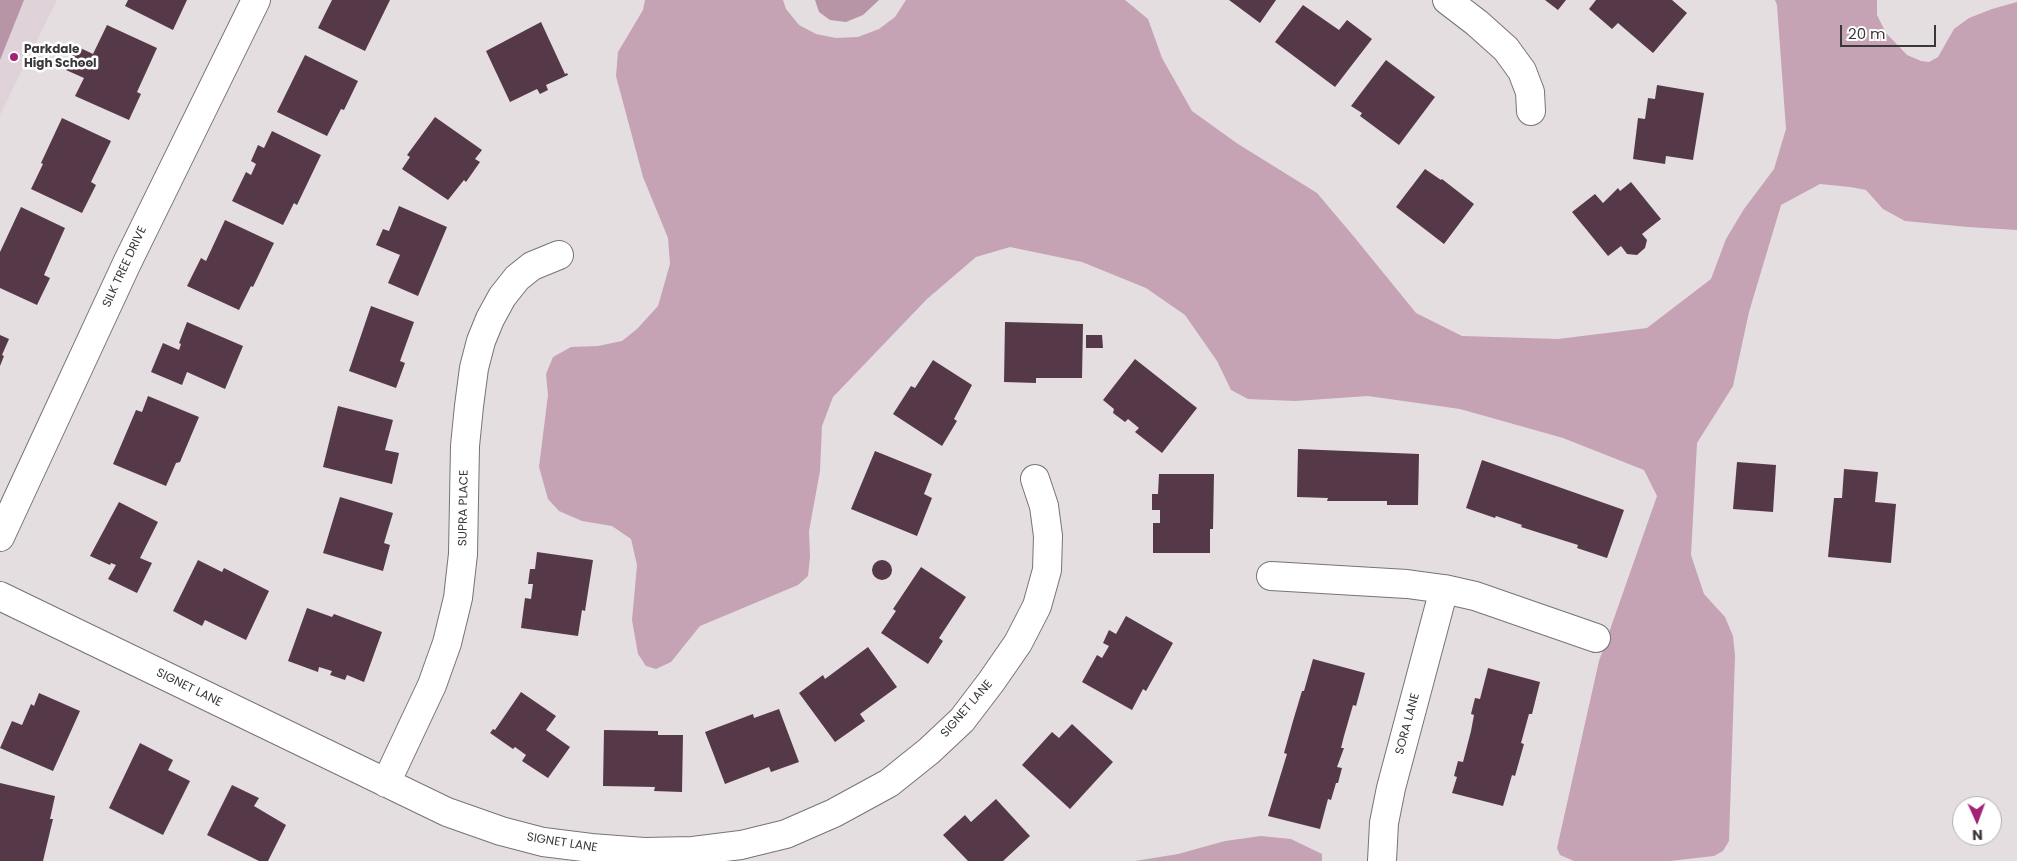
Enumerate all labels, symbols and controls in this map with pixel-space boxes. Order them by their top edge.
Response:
scale bar [1842,15,1938,47]
text: 20 m [1848,23,1886,44]
place label: Parkdale High School [24,43,97,71]
marker: Parkdale High School [8,51,20,63]
street label: SILK TREE DRIVE [100,224,150,310]
street label: SUPRA PLACE [456,470,472,546]
street label: SIGNET LANE [154,666,224,710]
street label: SIGNET LANE [938,677,996,741]
street label: SORA LANE [1393,692,1423,756]
north arrow [1952,796,2002,846]
text: N [1972,825,1983,845]
street label: SIGNET LANE [526,830,598,856]

